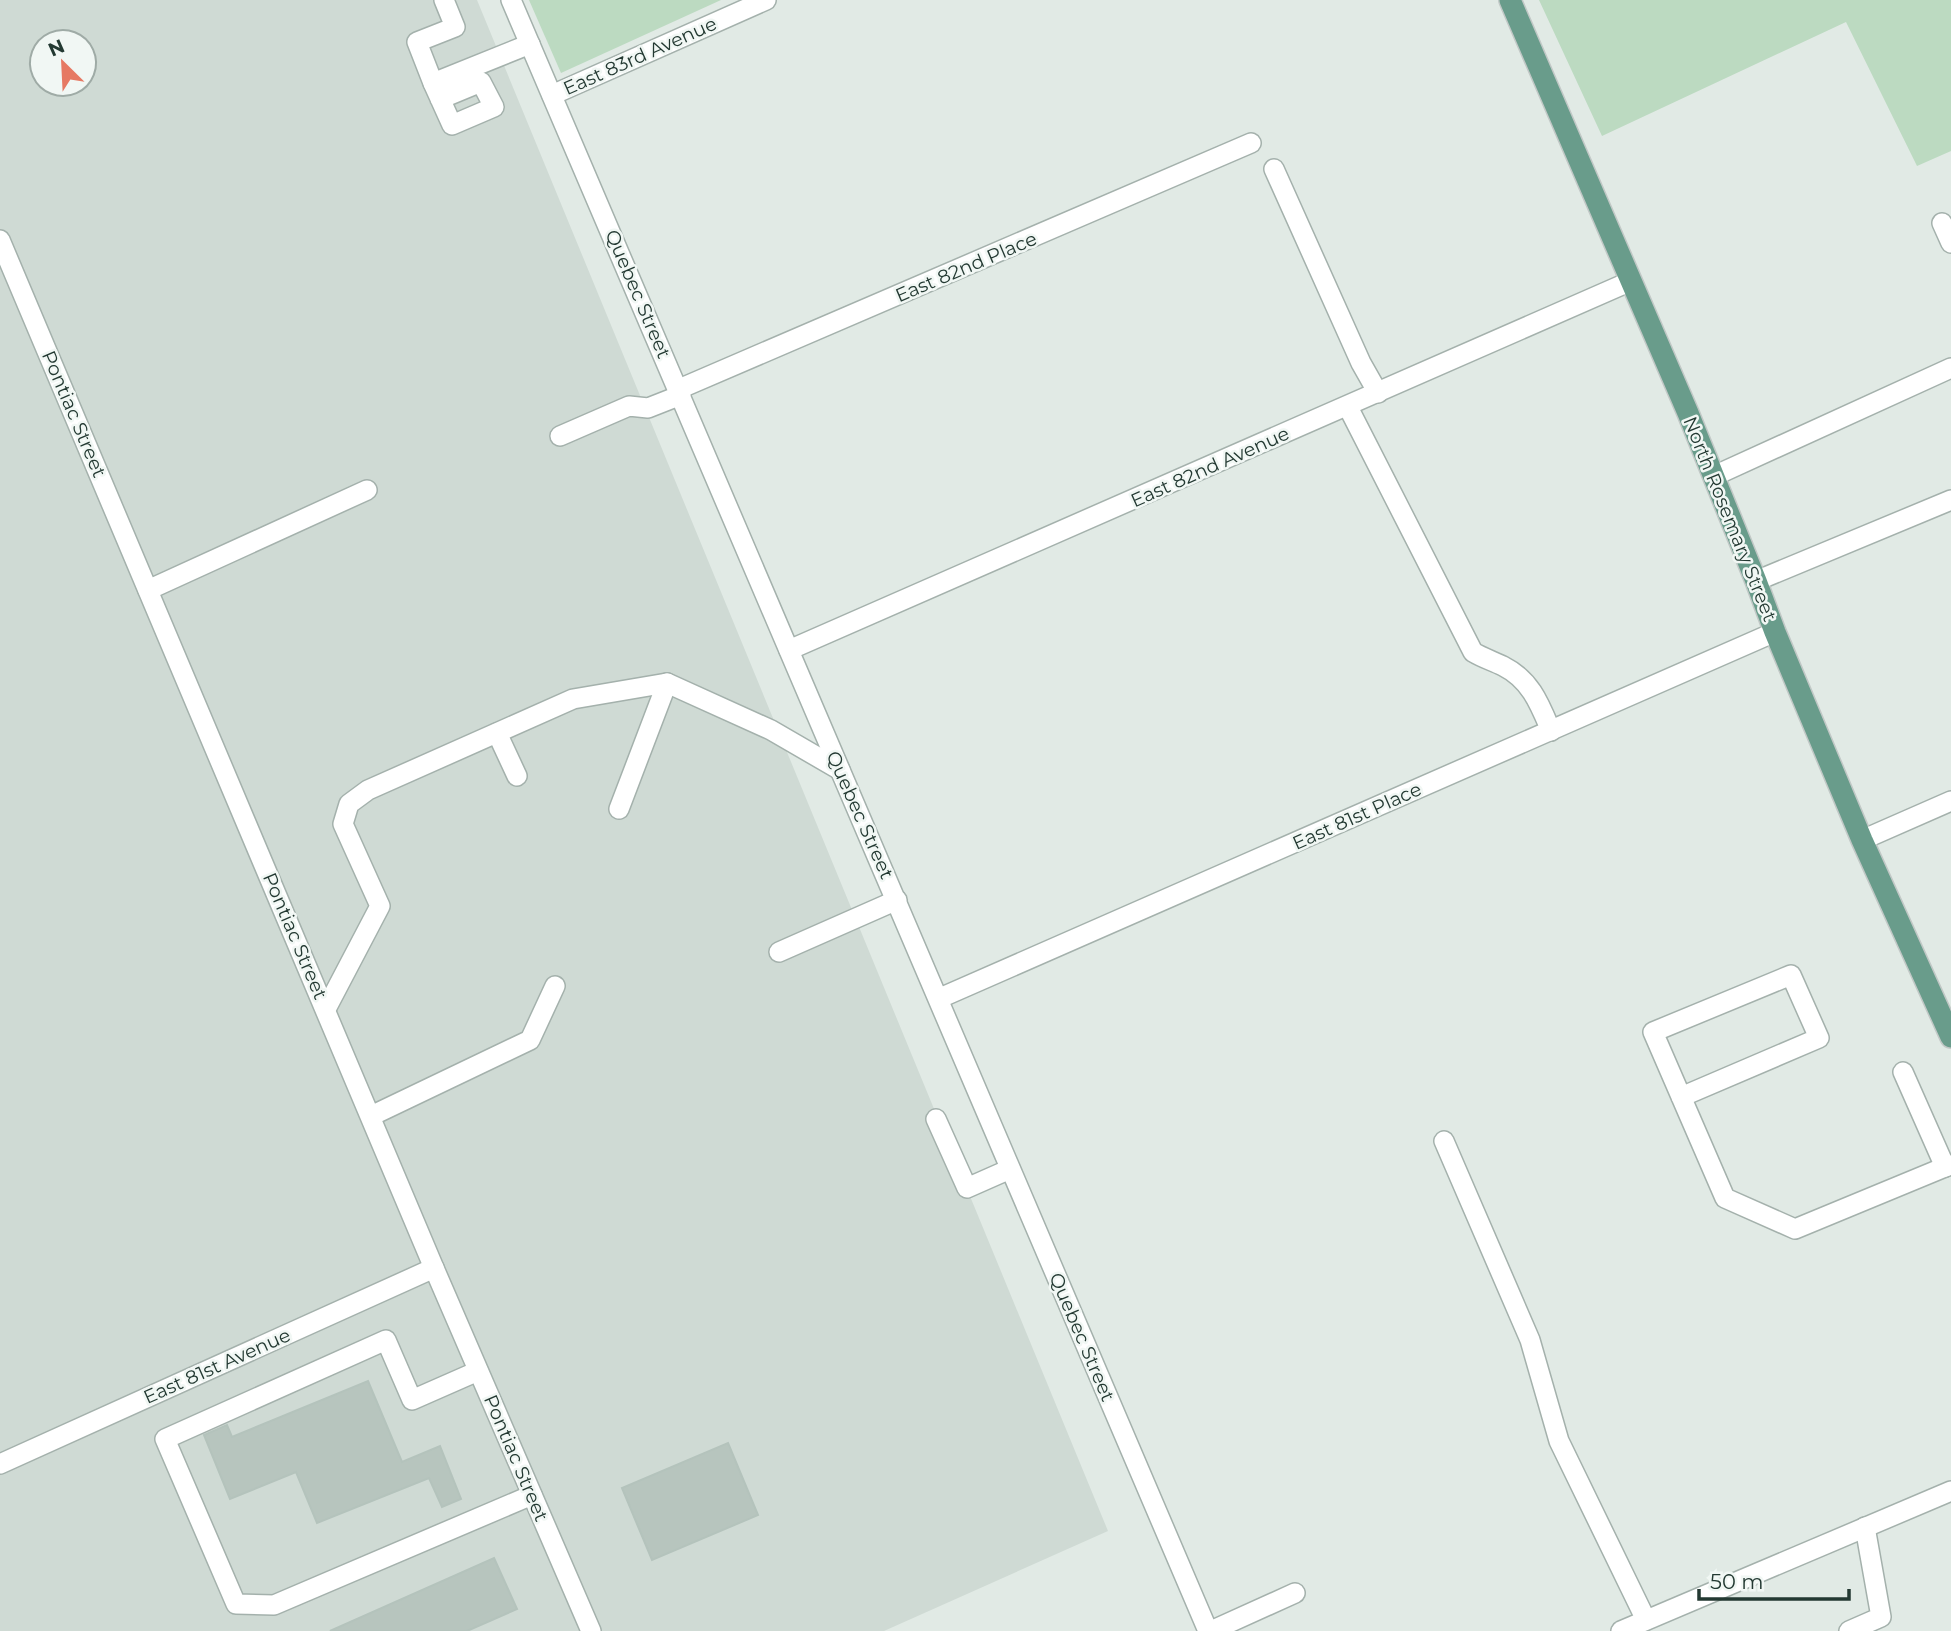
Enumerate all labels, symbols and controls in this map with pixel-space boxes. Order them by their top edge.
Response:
street label: East 83rd Avenue [560,12,720,100]
north arrow [28,28,98,98]
text: N [45,34,68,62]
street label: Quebec Street [601,226,676,362]
street label: East 82nd Place [892,227,1040,307]
street label: Pontiac Street [37,347,111,481]
street label: North Rosemary Street [1678,413,1782,625]
street label: East 82nd Avenue [1127,422,1293,512]
street label: Quebec Street [821,747,899,883]
street label: East 81st Place [1289,777,1425,855]
street label: Pontiac Street [258,869,332,1003]
street label: Quebec Street [1045,1269,1120,1405]
street label: East 81st Avenue [140,1323,294,1409]
street label: Pontiac Street [479,1391,553,1525]
scale bar [1699,1558,1850,1602]
text: 50 m [1710,1569,1764,1594]

